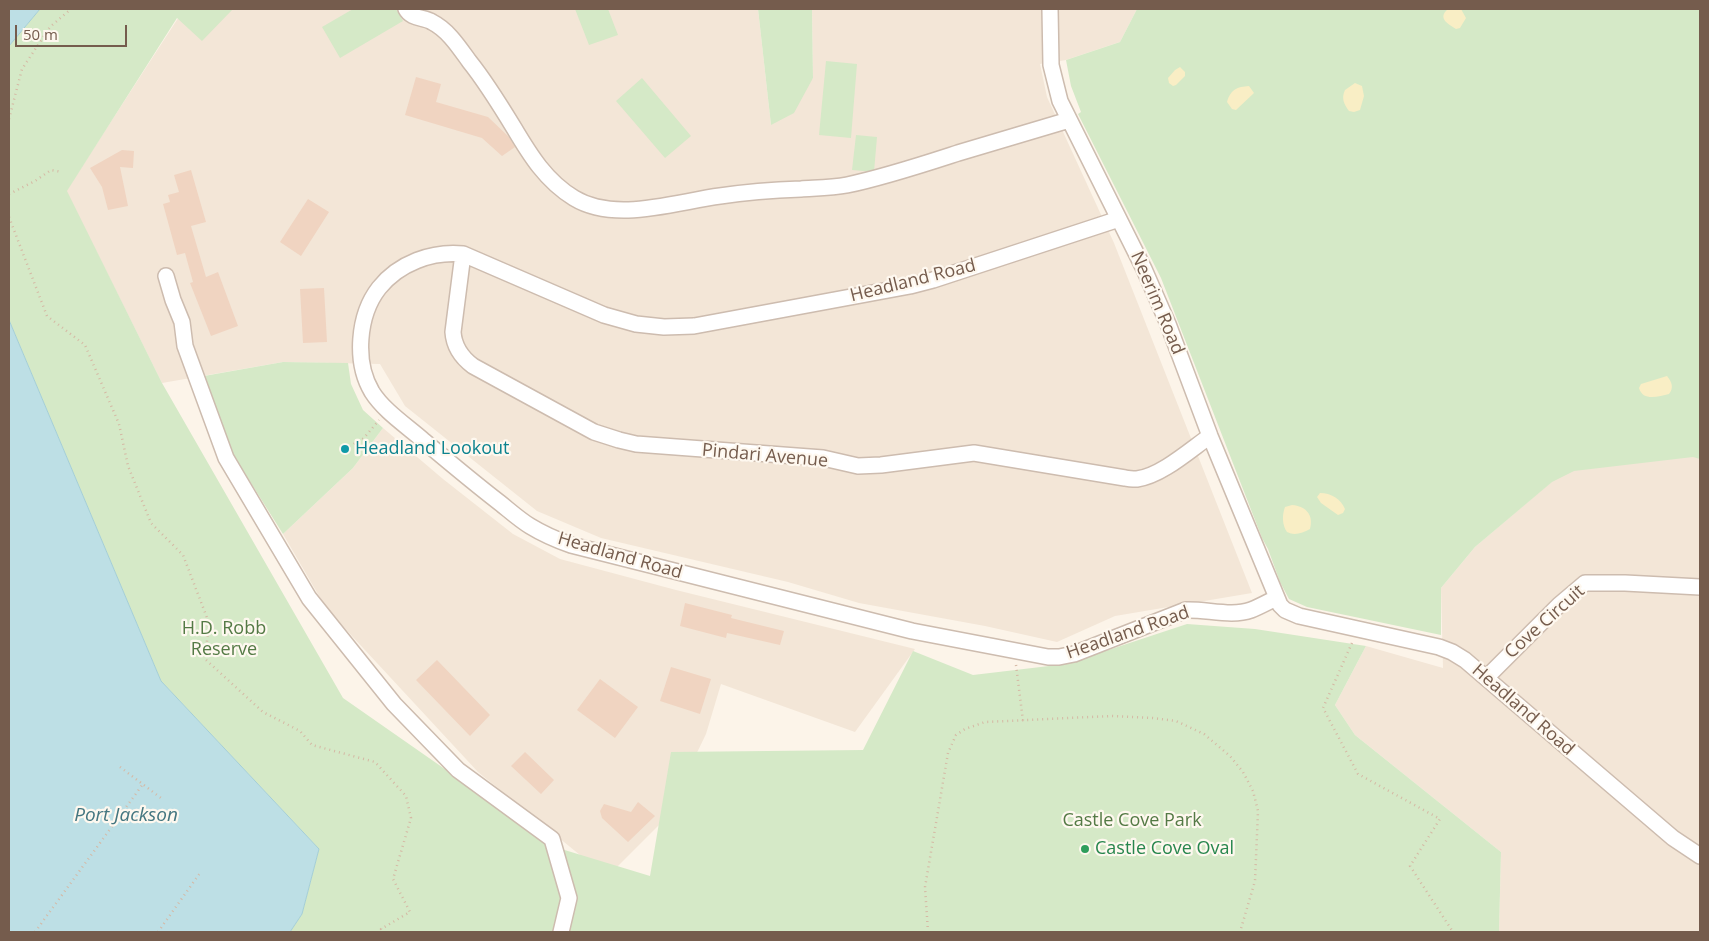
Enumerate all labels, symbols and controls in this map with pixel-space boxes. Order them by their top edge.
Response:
scale bar [18,15,130,47]
text: 50 m [23,24,58,44]
street label: Neerim Road [1126,248,1188,358]
street label: Headland Road [848,255,978,307]
place label: Headland Lookout [355,438,509,460]
street label: Pindari Avenue [701,440,829,472]
marker: Headland Lookout [339,443,351,455]
street label: Headland Road [555,528,685,584]
street label: Cove Circuit [1501,581,1589,663]
street label: Headland Road [1064,602,1192,664]
park label: H.D. Robb Reserve [182,618,266,660]
street label: Headland Road [1467,660,1579,760]
water label: Port Jackson [74,805,178,827]
park label: Castle Cove Park [1062,810,1202,832]
place label: Castle Cove Oval [1095,838,1234,860]
marker: Castle Cove Oval [1079,843,1091,855]

